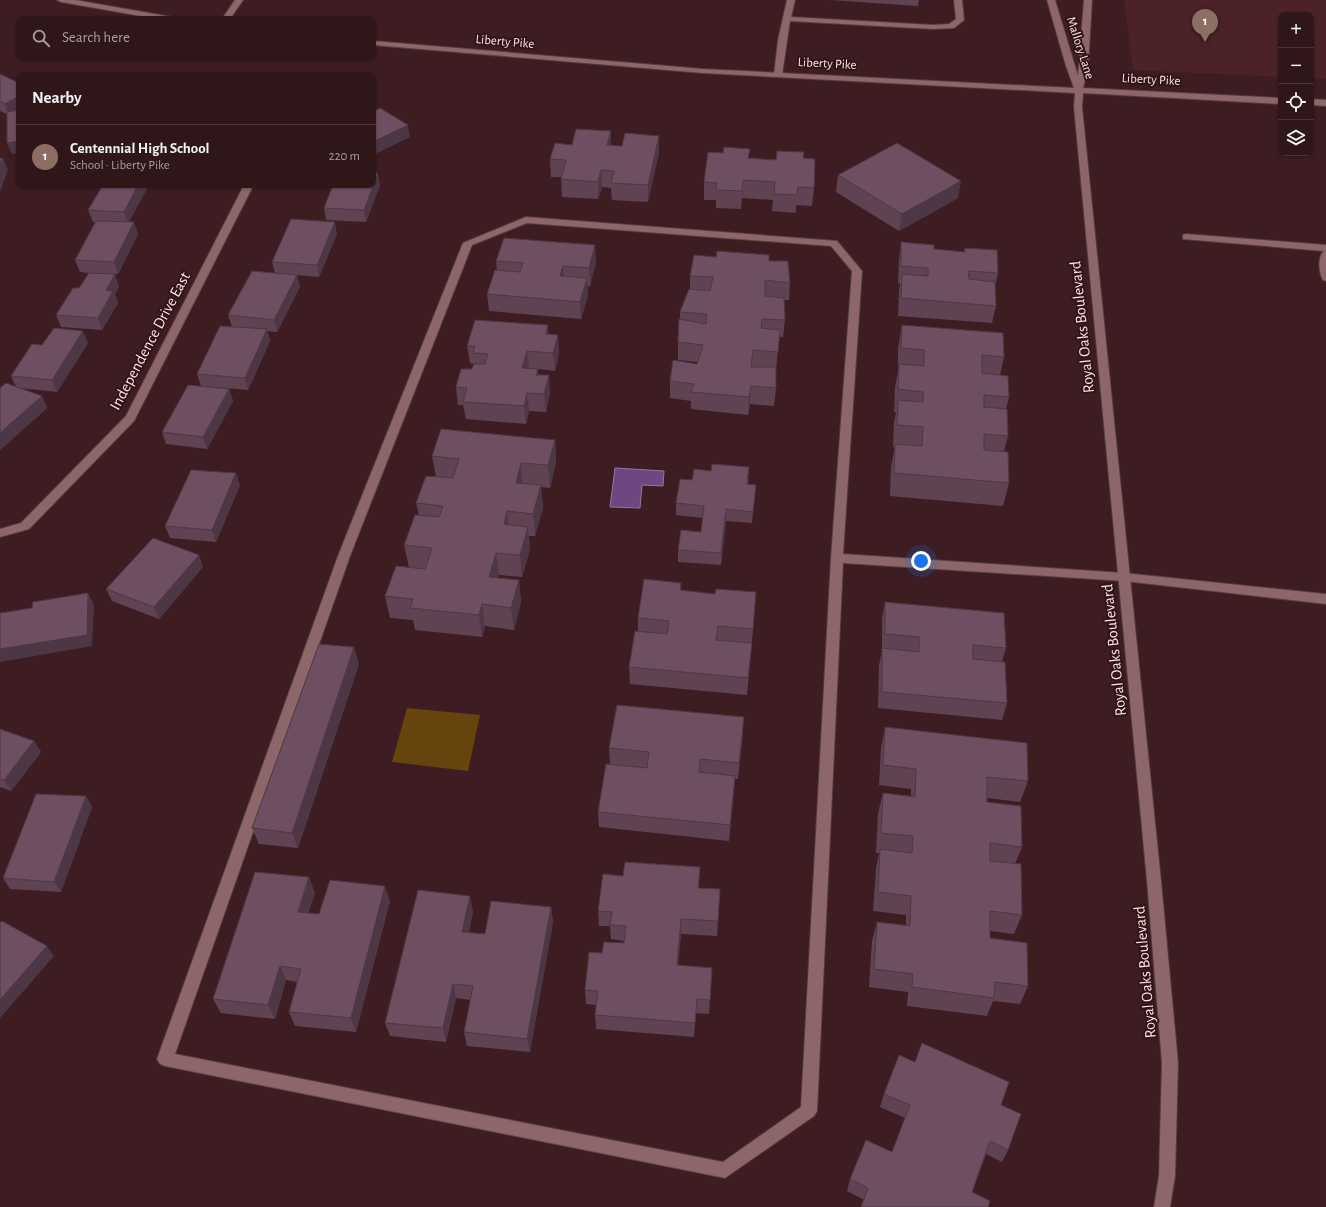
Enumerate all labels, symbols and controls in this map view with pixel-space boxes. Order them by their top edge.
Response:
pin: 1 [1192,9,1218,42]
map controls [1278,12,1314,156]
button: + [1278,12,1314,48]
street label: Mallory Lane [1064,15,1096,81]
search box [16,16,376,60]
icon: search [30,27,52,49]
text: Search here [62,30,130,45]
street label: Liberty Pike [475,33,535,51]
button: − [1278,48,1314,84]
street label: Liberty Pike [797,56,857,72]
street label: Liberty Pike [1121,72,1181,88]
button: locate [1278,84,1314,120]
text: Nearby [32,89,82,106]
button: layers [1278,120,1314,156]
text: Centennial High School [70,141,210,156]
text: 1 [43,150,47,163]
text: 220 m [329,150,360,163]
text: School · Liberty Pike [70,159,170,172]
street label: Royal Oaks Boulevard [1067,260,1098,394]
street label: Independence Drive East [107,269,193,413]
your location [911,551,931,571]
street label: Royal Oaks Boulevard [1099,583,1130,717]
street label: Royal Oaks Boulevard [1131,905,1160,1039]

